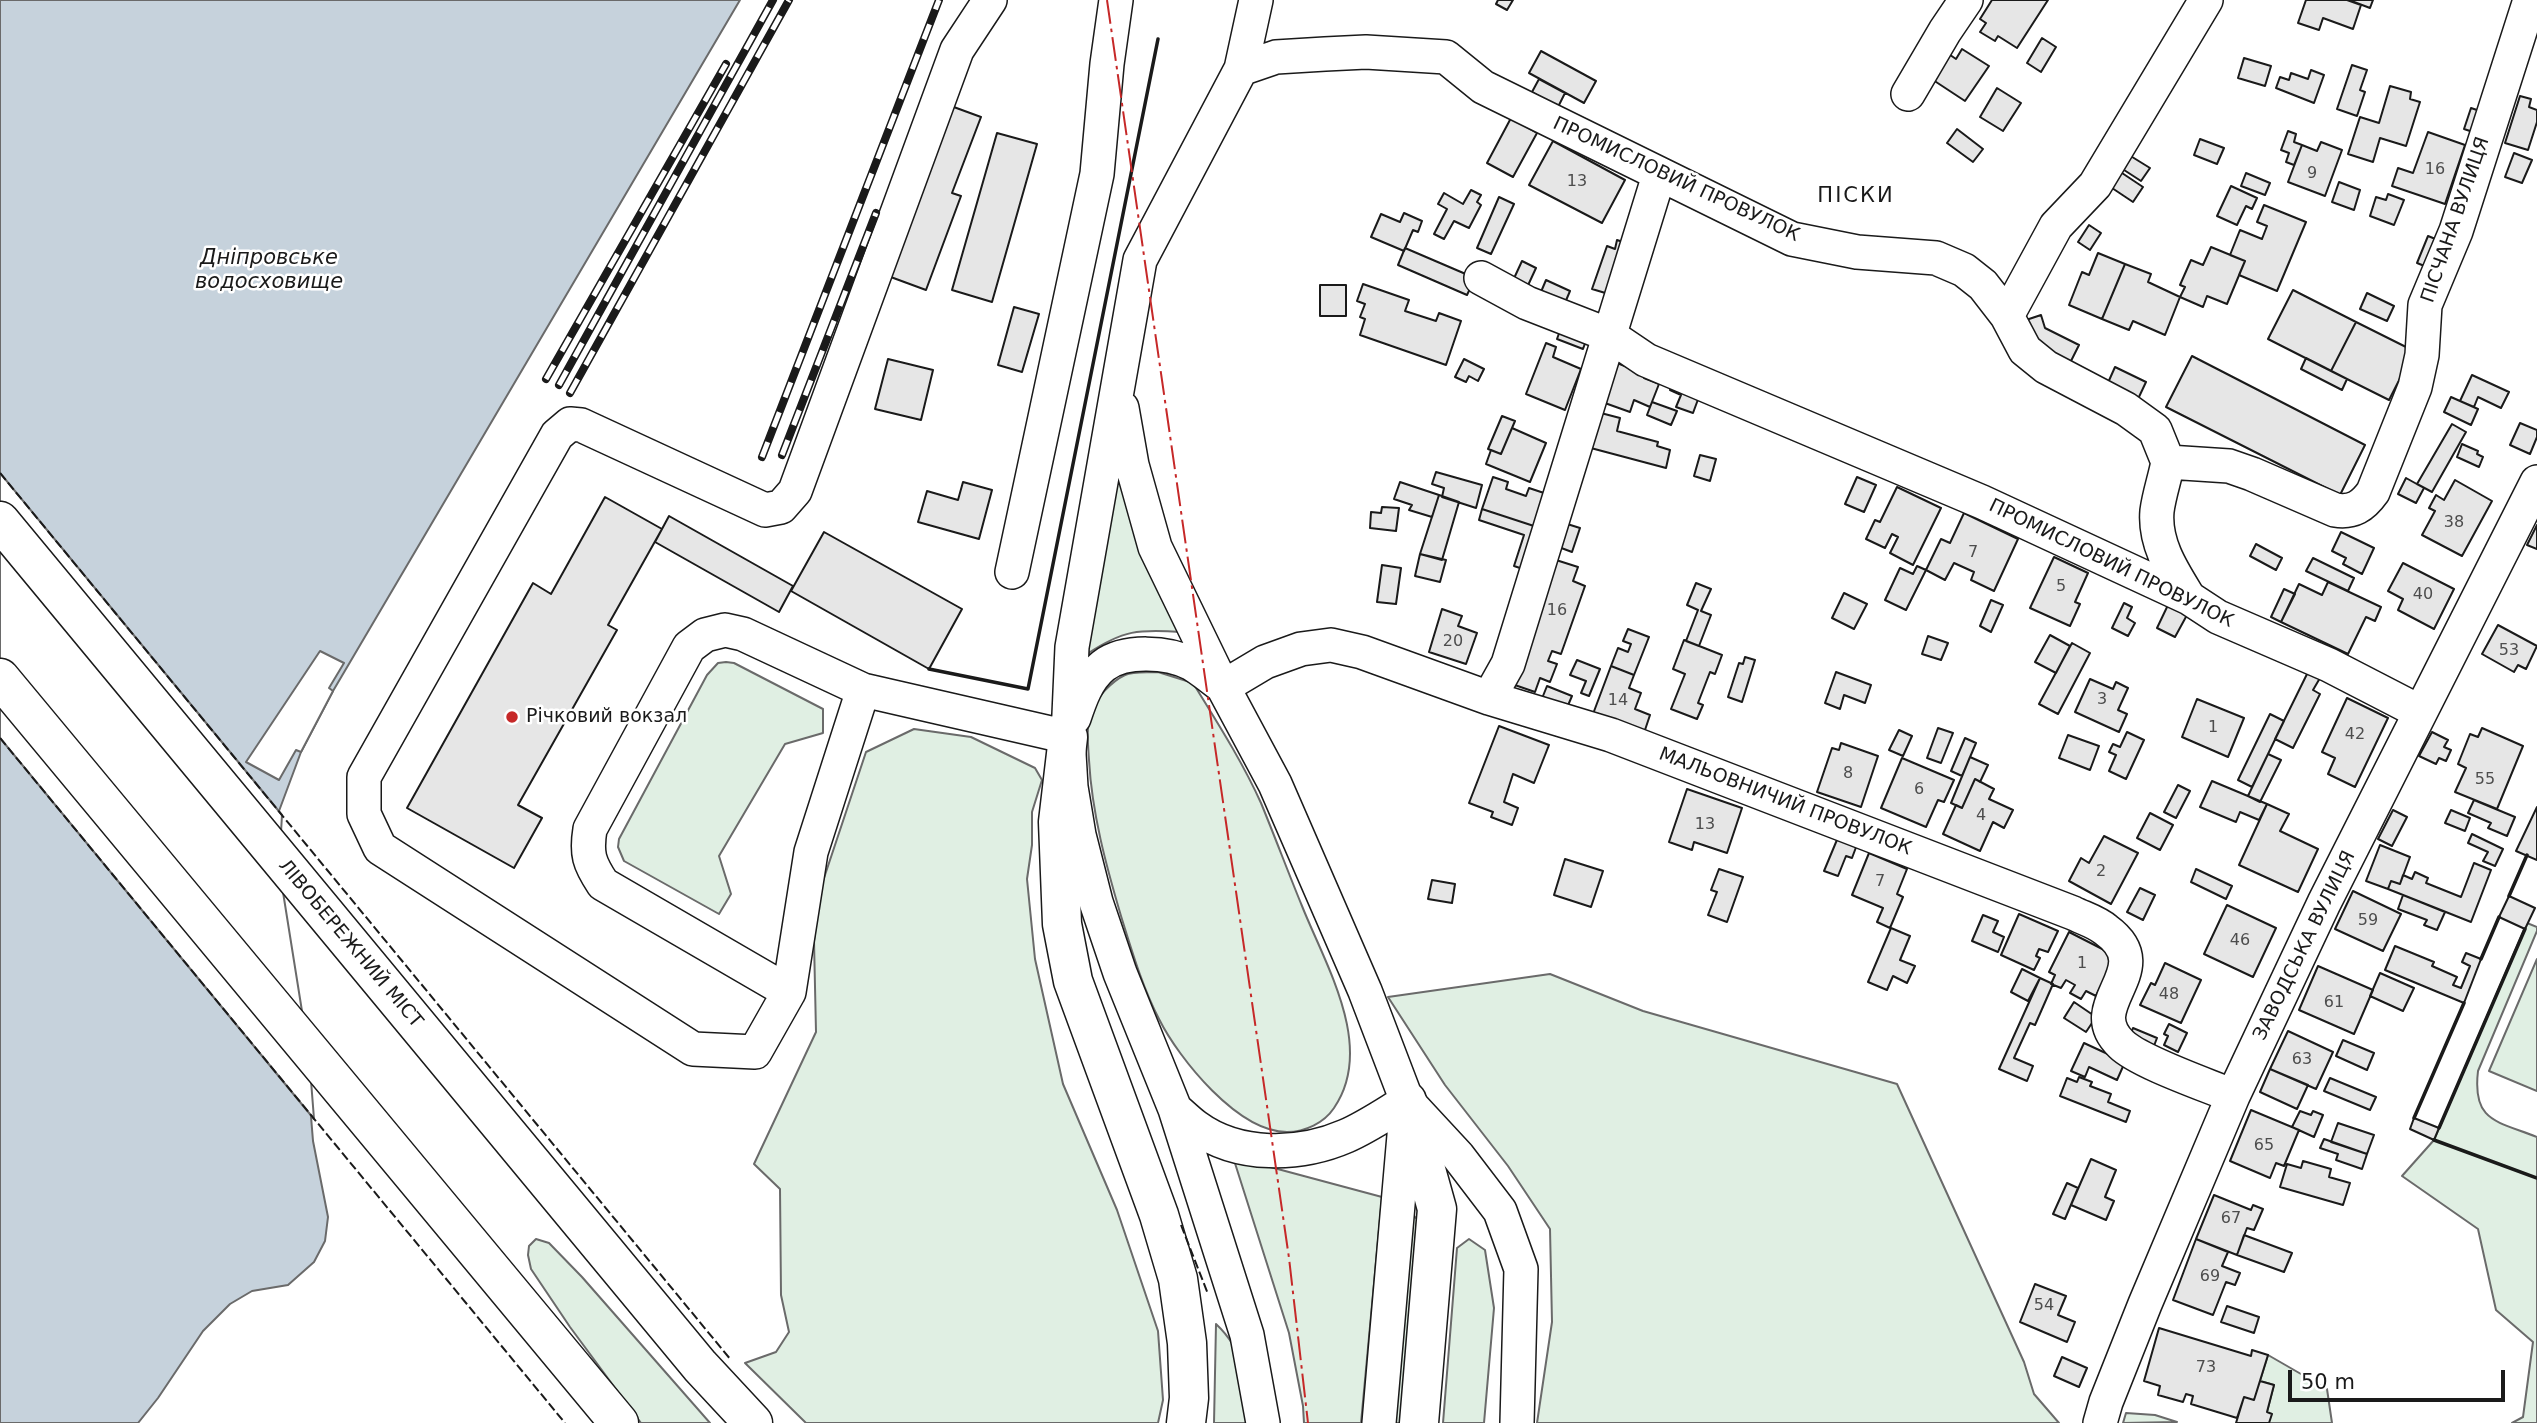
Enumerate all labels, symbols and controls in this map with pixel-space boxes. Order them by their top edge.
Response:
street label: ПРОМИСЛОВИЙ ПРОВУЛОК [1549,113,1803,247]
street label: ПІСЧАНА ВУЛИЦЯ [2417,134,2495,306]
house number: 16 [2425,160,2445,180]
house number: 9 [2307,164,2317,184]
house number: 13 [1567,172,1587,192]
district label: ПІСКИ [1818,184,1894,210]
water label: Дніпровське водосховище [195,246,343,296]
street label: ПРОМИСЛОВИЙ ПРОВУЛОК [1985,495,2237,633]
house number: 38 [2444,513,2464,533]
house number: 7 [1968,543,1978,563]
house number: 5 [2056,577,2066,597]
house number: 40 [2413,585,2433,605]
house number: 16 [1547,601,1567,621]
house number: 20 [1443,632,1463,652]
house number: 53 [2499,641,2519,661]
house number: 3 [2097,690,2107,710]
house number: 14 [1608,691,1628,711]
place label: Річковий вокзал [526,706,687,728]
marker: Річковий вокзал [504,709,520,725]
house number: 1 [2208,718,2218,738]
house number: 42 [2345,725,2365,745]
street label: МАЛЬОВНИЧИЙ ПРОВУЛОК [1655,743,1915,861]
house number: 8 [1843,764,1853,784]
house number: 55 [2475,770,2495,790]
house number: 6 [1914,780,1924,800]
house number: 4 [1976,806,1986,826]
house number: 13 [1695,815,1715,835]
street label: ЗАВОДСЬКА ВУЛИЦЯ [2249,848,2361,1044]
street label: ЛІВОБЕРЕЖНИЙ МІСТ [273,855,427,1033]
house number: 2 [2096,862,2106,882]
house number: 7 [1875,872,1885,892]
house number: 59 [2358,911,2378,931]
house number: 46 [2230,931,2250,951]
house number: 1 [2077,954,2087,974]
house number: 48 [2159,985,2179,1005]
house number: 61 [2324,993,2344,1013]
house number: 63 [2292,1050,2312,1070]
house number: 65 [2254,1136,2274,1156]
house number: 67 [2221,1209,2241,1229]
house number: 69 [2200,1267,2220,1287]
house number: 54 [2034,1296,2054,1316]
scale bar [2292,1356,2509,1400]
house number: 73 [2196,1358,2216,1378]
text: 50 m [2301,1370,2355,1394]

